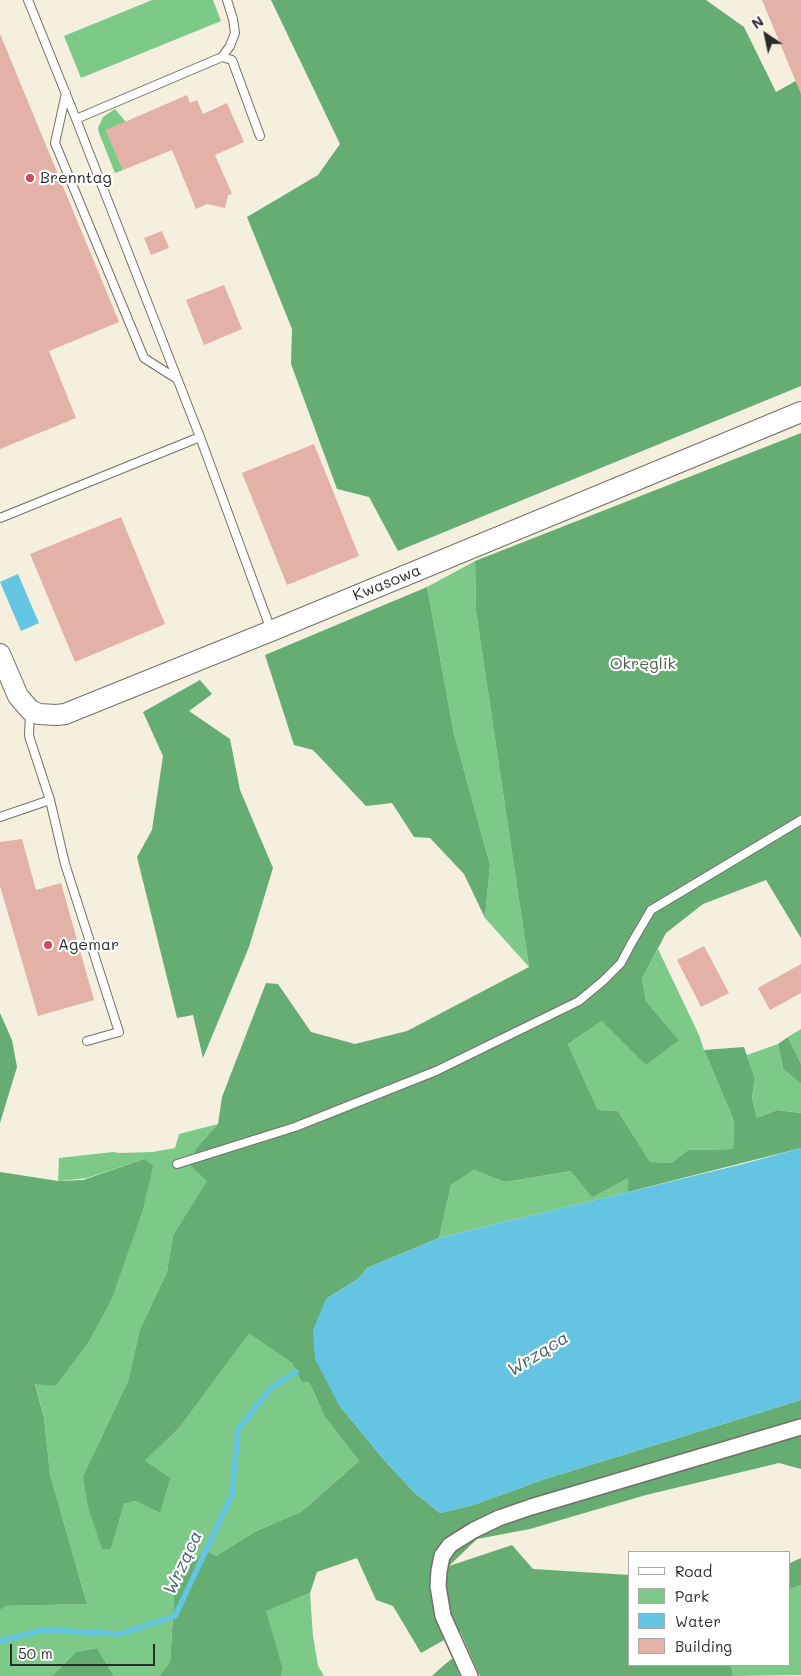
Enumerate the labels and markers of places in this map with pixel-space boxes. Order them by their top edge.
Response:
place label: Brenntag [40,168,112,188]
marker: Brenntag [24,172,36,184]
place label: Agemar [58,935,119,955]
marker: Agemar [42,939,54,951]

